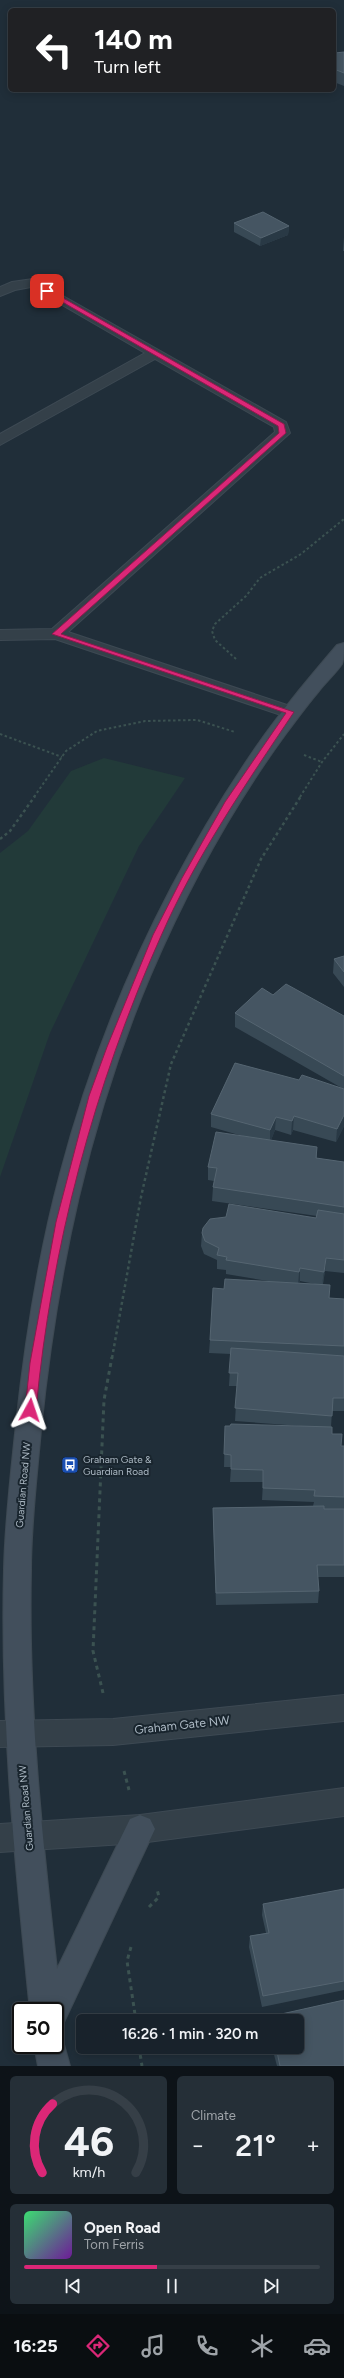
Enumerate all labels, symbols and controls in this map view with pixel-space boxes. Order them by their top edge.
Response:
text: 140 m [94,22,173,56]
icon: left [28,24,80,76]
text: Turn left [94,56,161,78]
pin [30,274,64,308]
icon: arrive [36,280,58,302]
position arrow [9,1389,51,1431]
street label: Guardian Road NW [13,1441,33,1528]
place label: Graham Gate & Guardian Road [83,1453,152,1478]
bus stop icon: Graham Gate & Guardian Road [60,1455,80,1475]
street label: Graham Gate NW [134,1713,231,1737]
street label: Guardian Road NW [16,1764,36,1851]
speed limit sign: 50 [12,2002,64,2054]
text: 16:26 · 1 min · 320 m [122,2025,258,2043]
text: Climate [191,2108,236,2123]
text: 46 [63,2116,114,2166]
text: 21° [235,2127,276,2164]
text: − [191,2132,205,2159]
text: + [306,2132,320,2159]
text: km/h [72,2163,105,2181]
text: Open Road [84,2219,161,2237]
text: Tom Ferris [84,2237,144,2252]
icon: previous [62,2275,84,2297]
icon: pause [161,2275,183,2297]
icon: next [260,2275,282,2297]
icon: directions [84,2332,112,2360]
icon: music [139,2332,167,2360]
icon: phone [193,2332,221,2360]
icon: climate [248,2332,276,2360]
icon: car [303,2332,331,2360]
text: 16:25 [13,2335,58,2357]

